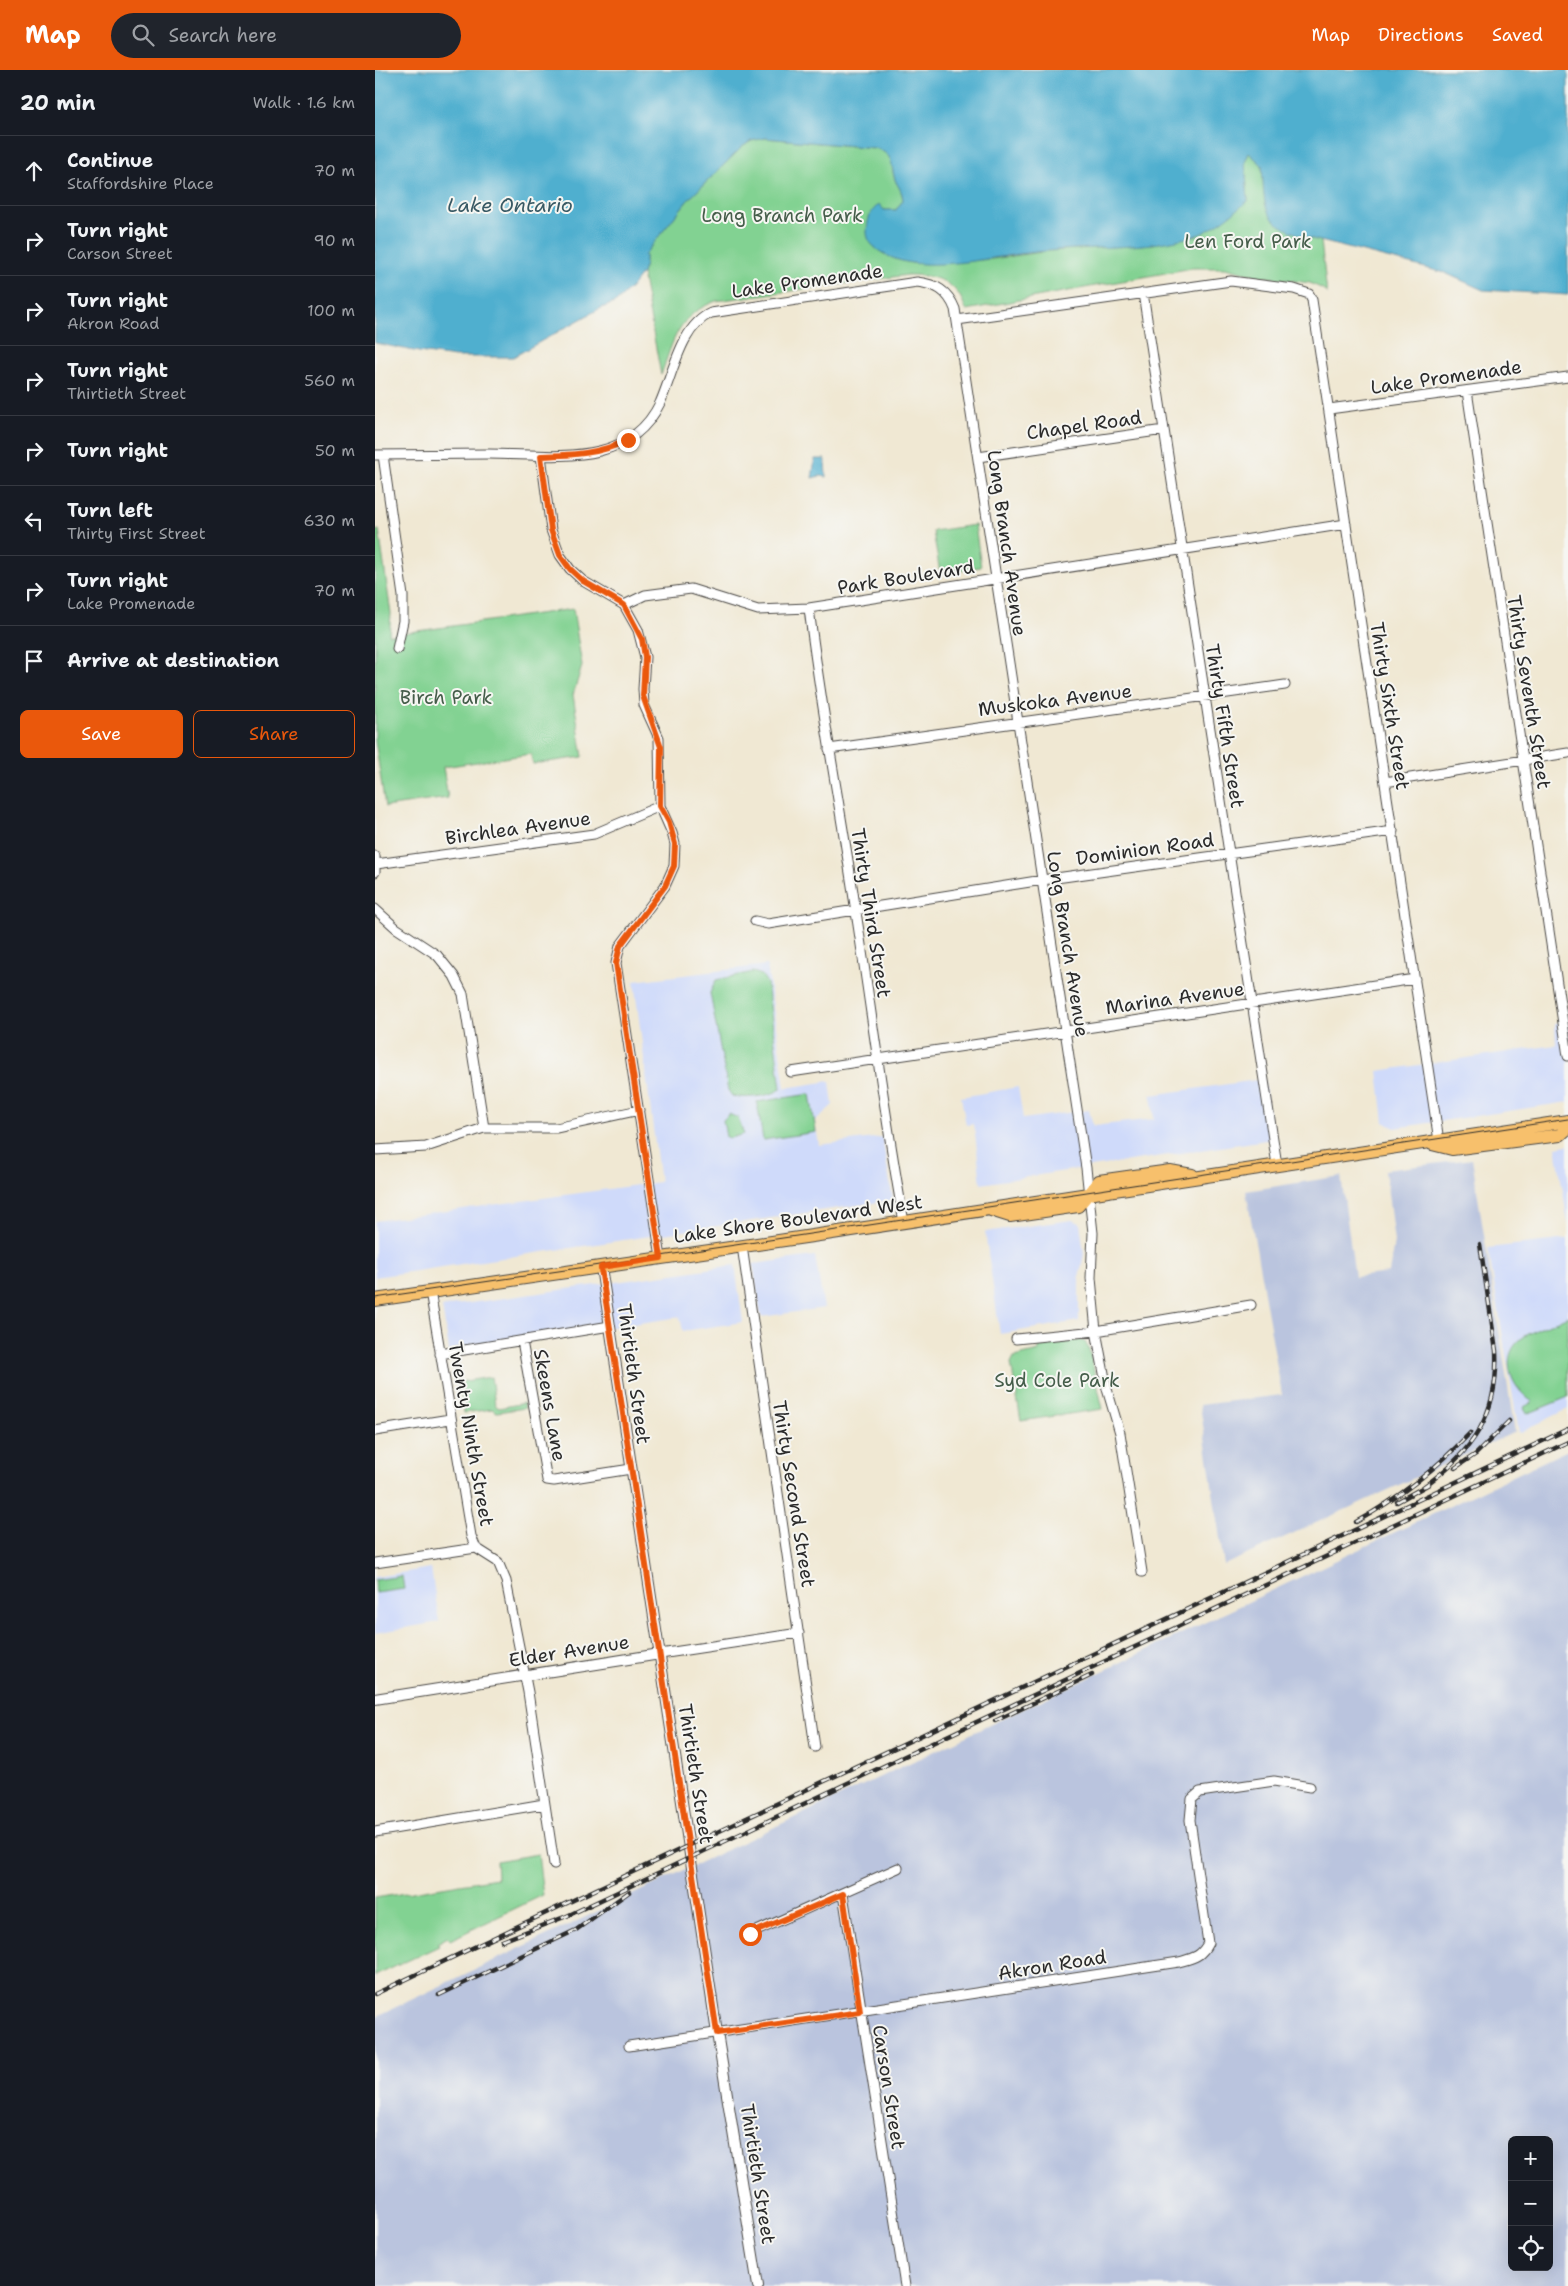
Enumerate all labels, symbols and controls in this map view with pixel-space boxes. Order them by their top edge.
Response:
search box [111,13,461,58]
text: Map [25,19,81,51]
icon: search [129,21,157,49]
text: Search here [169,23,277,48]
text: Map [1312,23,1350,47]
text: Directions [1378,23,1464,47]
text: Saved [1492,23,1543,47]
text: 20 min [20,89,95,117]
text: Walk · 1.6 km [253,92,355,113]
text: Continue [67,148,153,173]
icon: ahead [20,157,48,185]
text: 70 m [314,160,355,181]
text: Staffordshire Place [67,173,214,194]
water label: Lake Ontario [447,192,573,218]
park label: Long Branch Park [701,203,863,228]
text: Turn right [67,218,168,243]
icon: right [20,227,48,255]
park label: Len Ford Park [1184,229,1312,254]
text: 90 m [314,230,355,251]
text: Carson Street [67,243,173,264]
street label: Lake Promenade [730,258,884,304]
text: Turn right [67,288,168,313]
icon: right [20,297,48,325]
text: 100 m [307,300,355,321]
text: Akron Road [67,313,159,334]
street label: Lake Promenade [1369,354,1523,400]
text: Turn right [67,358,168,383]
icon: right [20,367,48,395]
text: 560 m [304,370,355,391]
text: Thirtieth Street [67,383,186,404]
street label: Chapel Road [1025,405,1143,445]
route end [617,429,640,452]
icon: right [20,437,48,465]
text: Turn right [67,438,168,463]
text: 50 m [315,440,355,461]
street label: Long Branch Avenue [982,448,1032,638]
text: Turn left [67,498,153,523]
icon: left [20,507,48,535]
text: 630 m [303,510,355,531]
text: Thirty First Street [67,523,206,544]
street label: Park Boulevard [836,554,976,600]
text: Turn right [67,568,168,593]
icon: right [20,577,48,605]
text: 70 m [314,580,355,601]
text: Lake Promenade [67,593,195,614]
street label: Thirty Seventh Street [1501,593,1557,791]
street label: Thirty Sixth Street [1364,620,1416,792]
street label: Thirty Fifth Street [1200,642,1250,810]
icon: arrive [20,647,48,675]
text: Arrive at destination [67,648,279,673]
street label: Muskoka Avenue [977,678,1133,722]
park label: Birch Park [400,685,492,710]
button: Save [20,710,183,758]
button: Share [193,710,355,758]
street label: Birchlea Avenue [444,805,592,851]
street label: Thirty Third Street [845,826,897,1000]
street label: Dominion Road [1074,827,1216,871]
street label: Long Branch Avenue [1041,849,1095,1039]
street label: Marina Avenue [1104,976,1246,1020]
street label: Lake Shore Boulevard West [672,1189,924,1249]
street label: Thirtieth Street [612,1302,656,1446]
street label: Twenty Ninth Street [442,1340,500,1528]
street label: Skeens Lane [528,1347,572,1463]
park label: Syd Cole Park [994,1368,1120,1393]
street label: Thirty Second Street [767,1399,821,1589]
street label: Elder Avenue [507,1629,631,1673]
street label: Thirtieth Street [673,1702,719,1846]
route start [739,1923,762,1946]
street label: Akron Road [996,1944,1108,1986]
street label: Carson Street [867,2023,911,2151]
street label: Thirtieth Street [735,2102,781,2246]
map controls [1508,2136,1553,2271]
button: + [1508,2136,1553,2181]
button: − [1508,2181,1553,2226]
button: locate [1508,2226,1553,2271]

